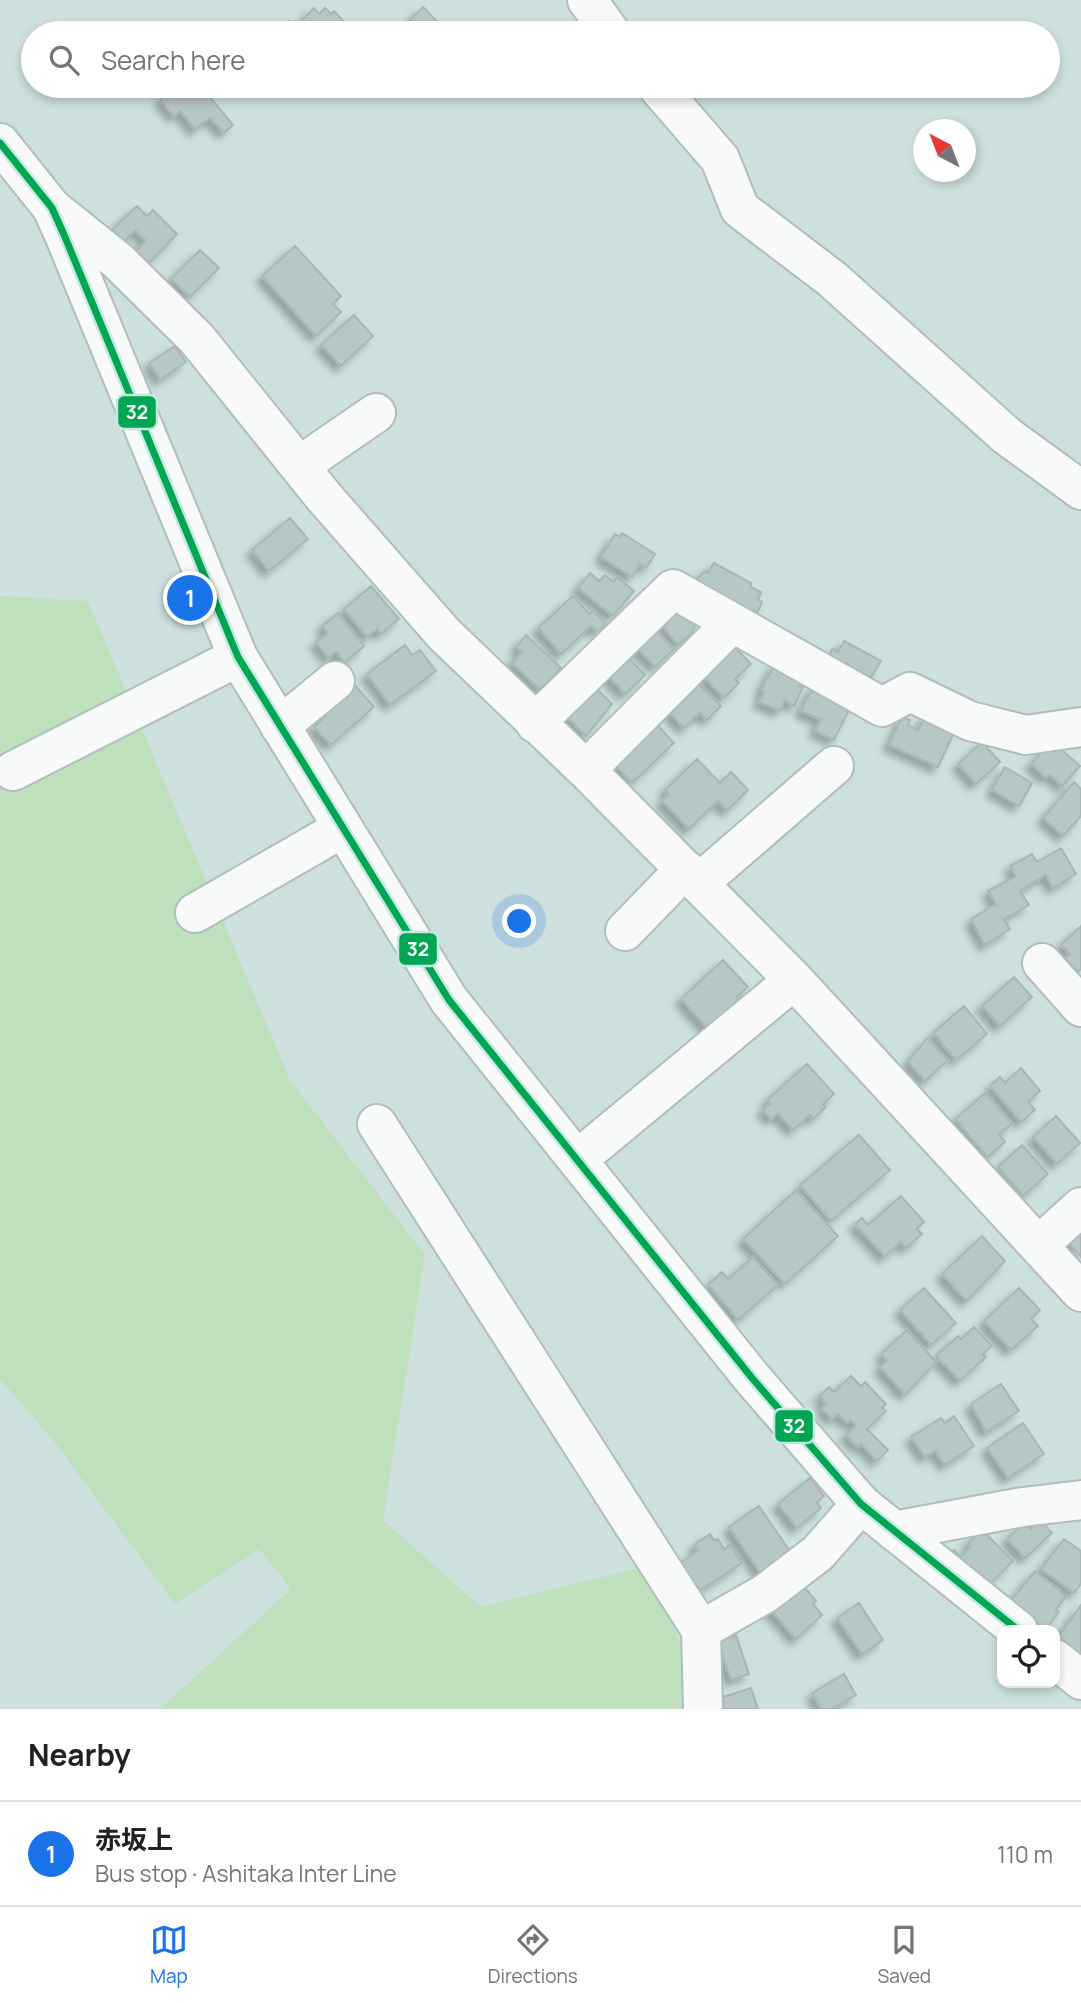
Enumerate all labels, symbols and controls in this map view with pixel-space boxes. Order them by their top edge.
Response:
search box [21,21,1060,98]
icon: search [45,41,83,79]
text: Search here [101,42,246,78]
north arrow [913,119,976,182]
line badge: 32 [117,395,157,429]
text: 32 [126,399,148,425]
pin: 1 [167,572,213,624]
your location [502,904,536,938]
line badge: 32 [398,932,438,966]
text: 32 [407,936,429,962]
line badge: 32 [774,1409,814,1443]
text: 32 [783,1413,805,1439]
map controls [997,1625,1060,1688]
button: locate [997,1625,1060,1688]
text: Nearby [28,1734,131,1775]
text: 赤坂上 [95,1821,173,1857]
text: 1 [46,1838,56,1870]
text: 110 m [997,1838,1053,1870]
text: Bus stop · Ashitaka Inter Line [95,1857,397,1889]
tab: Map [150,1921,188,1989]
tab: Directions [488,1921,578,1989]
tab: Saved [878,1921,931,1989]

